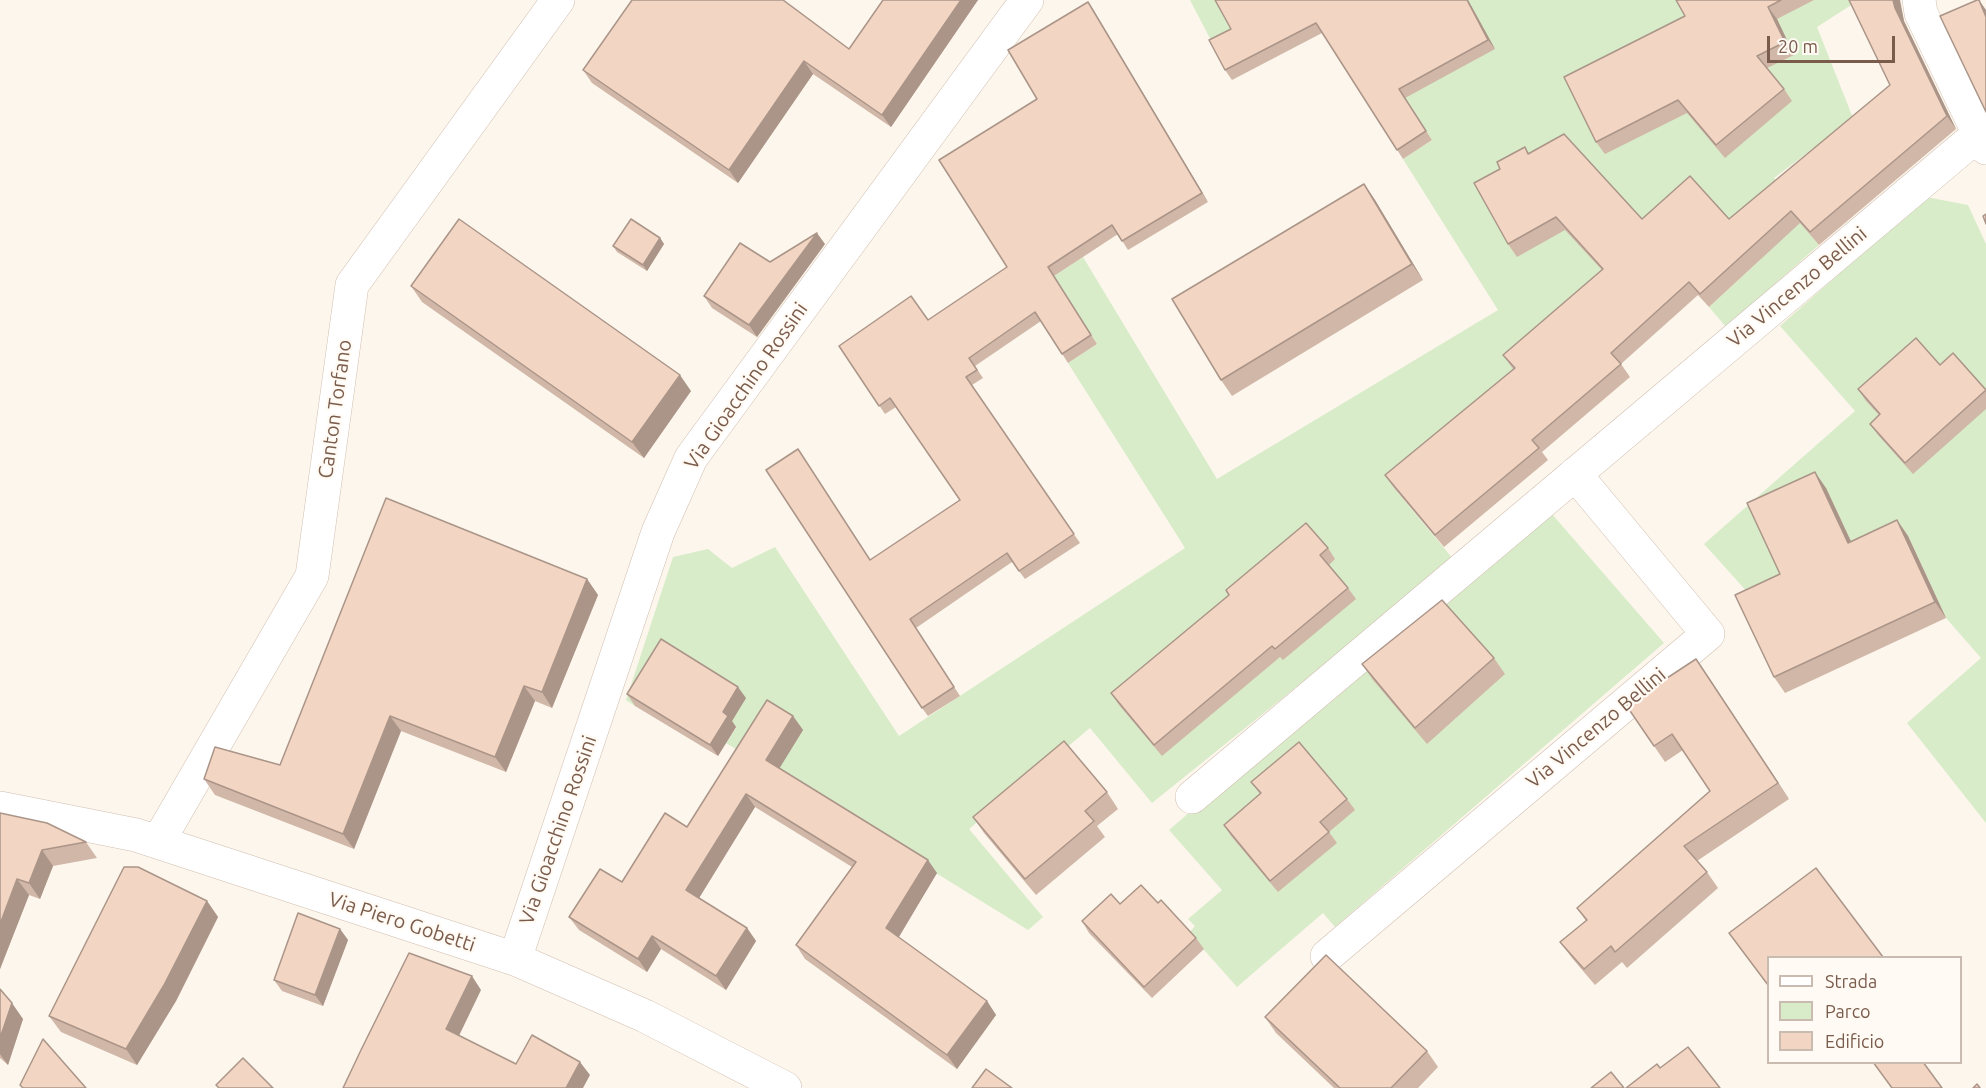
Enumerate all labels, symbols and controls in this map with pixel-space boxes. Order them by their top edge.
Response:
scale bar [1770,24,1898,62]
text: 20 m [1778,36,1818,56]
street label: Via Vincenzo Bellini [1722,222,1872,352]
street label: Via Gioacchino Rossini [679,298,813,474]
street label: Canton Torfano [313,338,357,480]
street label: Via Vincenzo Bellini [1521,663,1671,793]
street label: Via Gioacchino Rossini [514,732,602,928]
street label: Via Piero Gobetti [326,887,478,957]
legend [1767,956,1962,1064]
text: Strada [1825,971,1877,991]
text: Parco [1825,1001,1871,1021]
text: Edificio [1825,1031,1884,1051]

